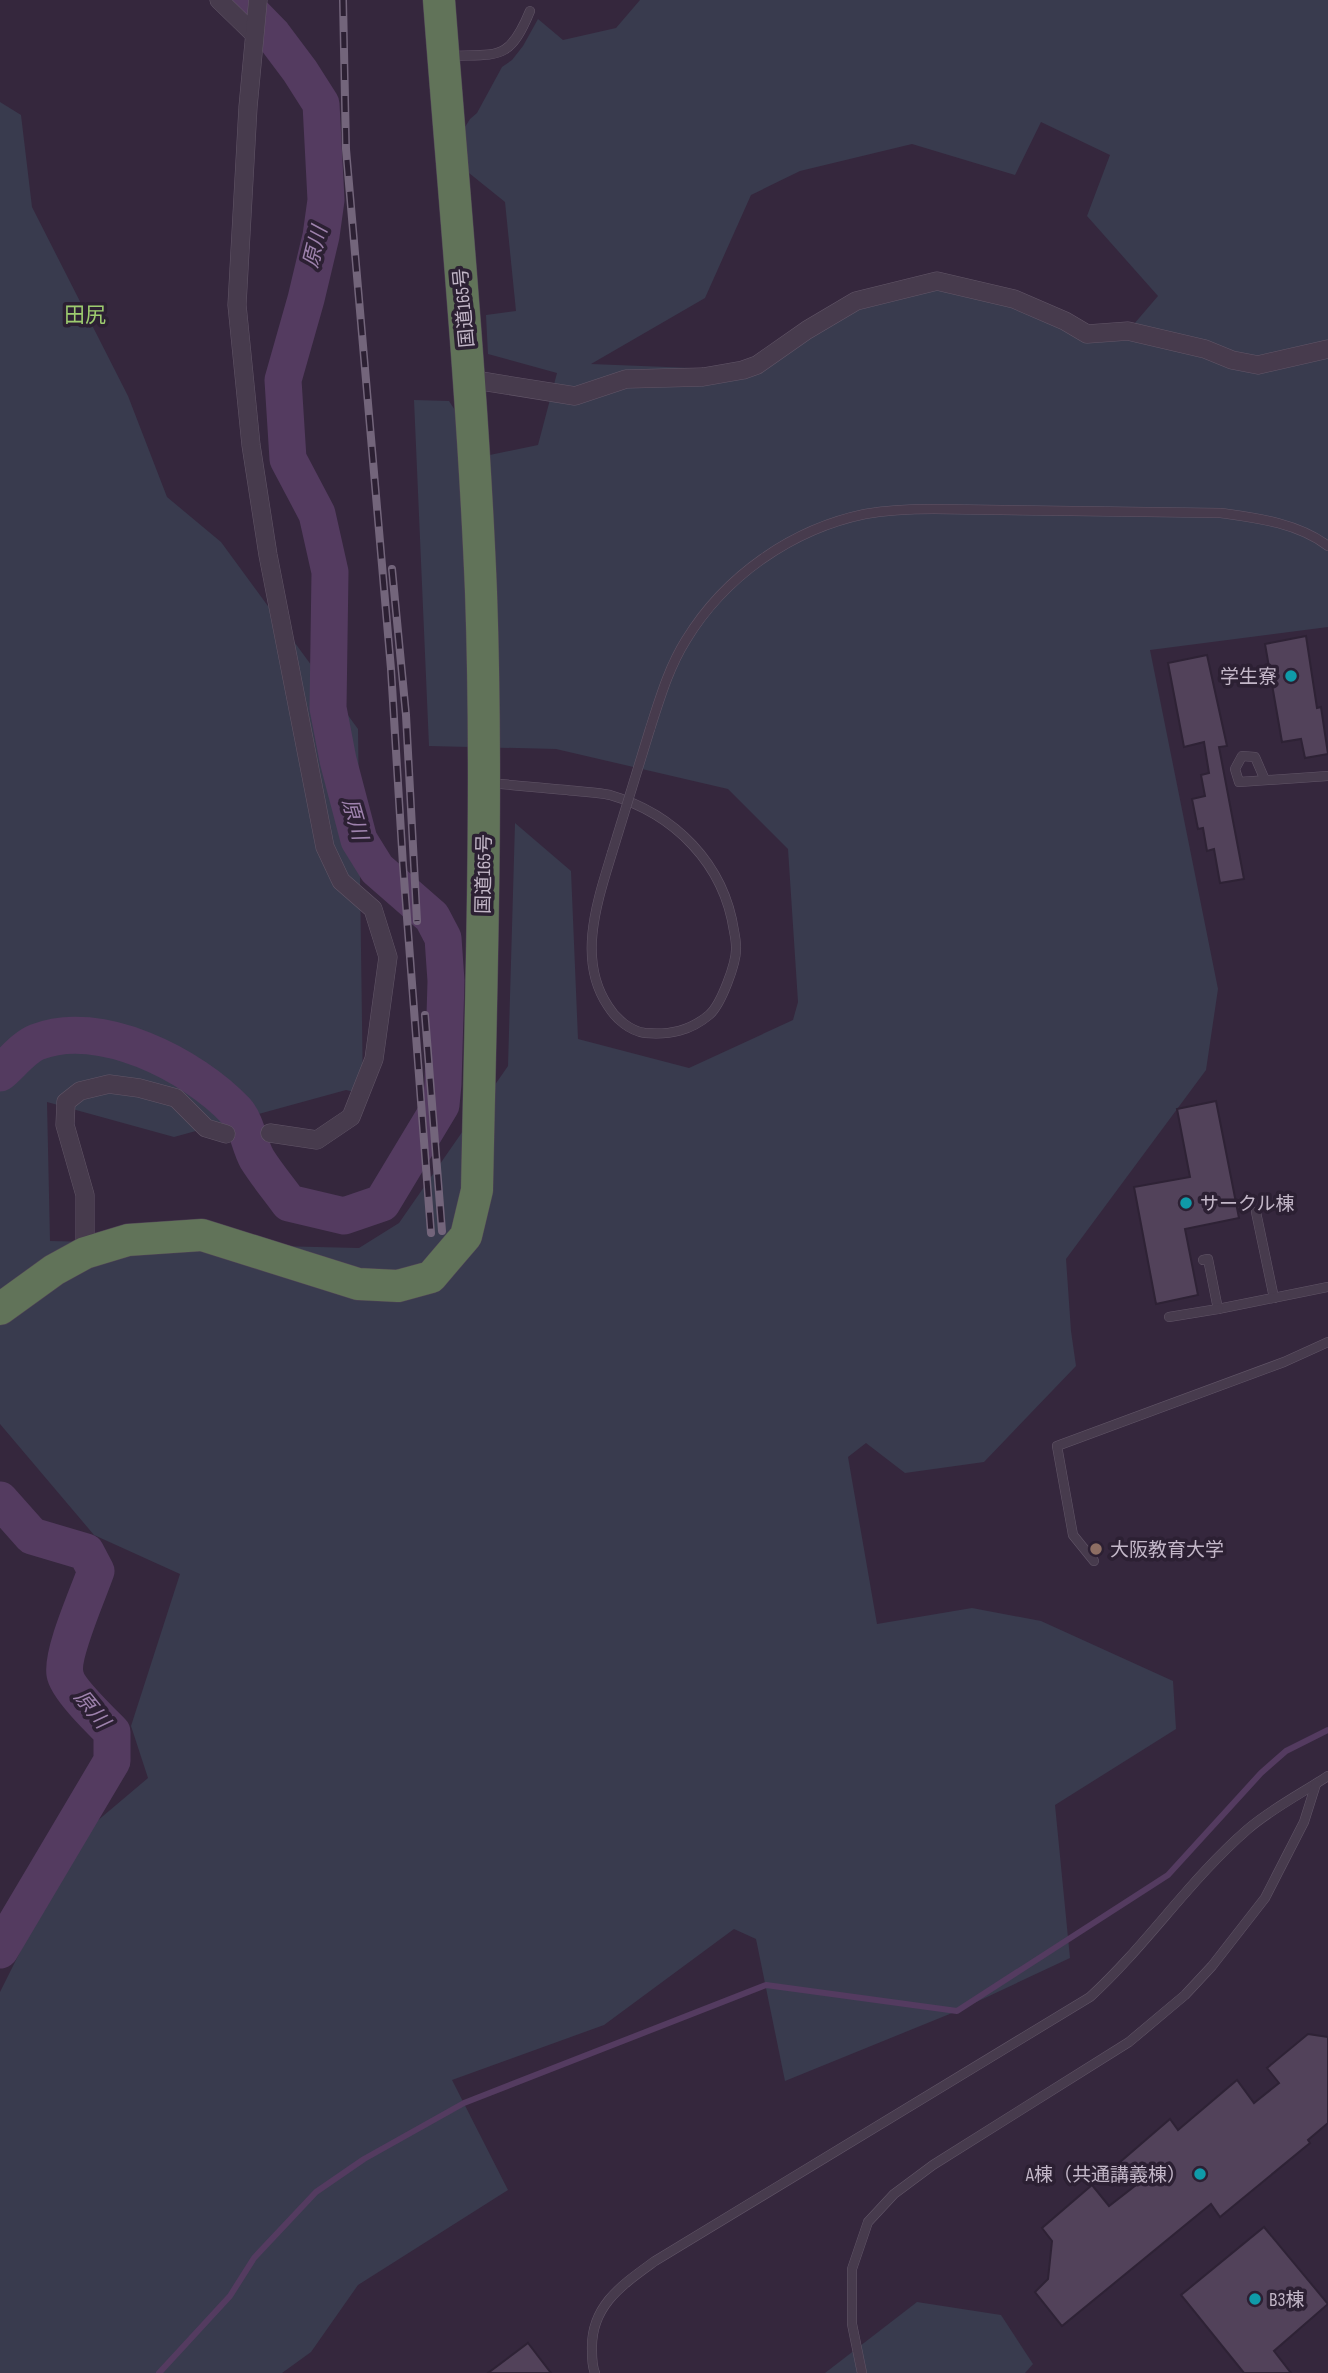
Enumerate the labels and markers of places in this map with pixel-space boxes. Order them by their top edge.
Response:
place label: 学生寮 [1220,666,1277,689]
marker: 学生寮 [1283,668,1299,684]
place label: サークル棟 [1200,1193,1294,1216]
marker: サークル棟 [1178,1195,1194,1211]
place label: 大阪教育大学 [1110,1539,1224,1562]
marker: 大阪教育大学 [1088,1541,1104,1557]
place label: A棟（共通講義棟） [1025,2164,1186,2187]
marker: A棟（共通講義棟） [1192,2166,1208,2182]
place label: B3棟 [1269,2289,1304,2312]
marker: B3棟 [1247,2291,1263,2307]

